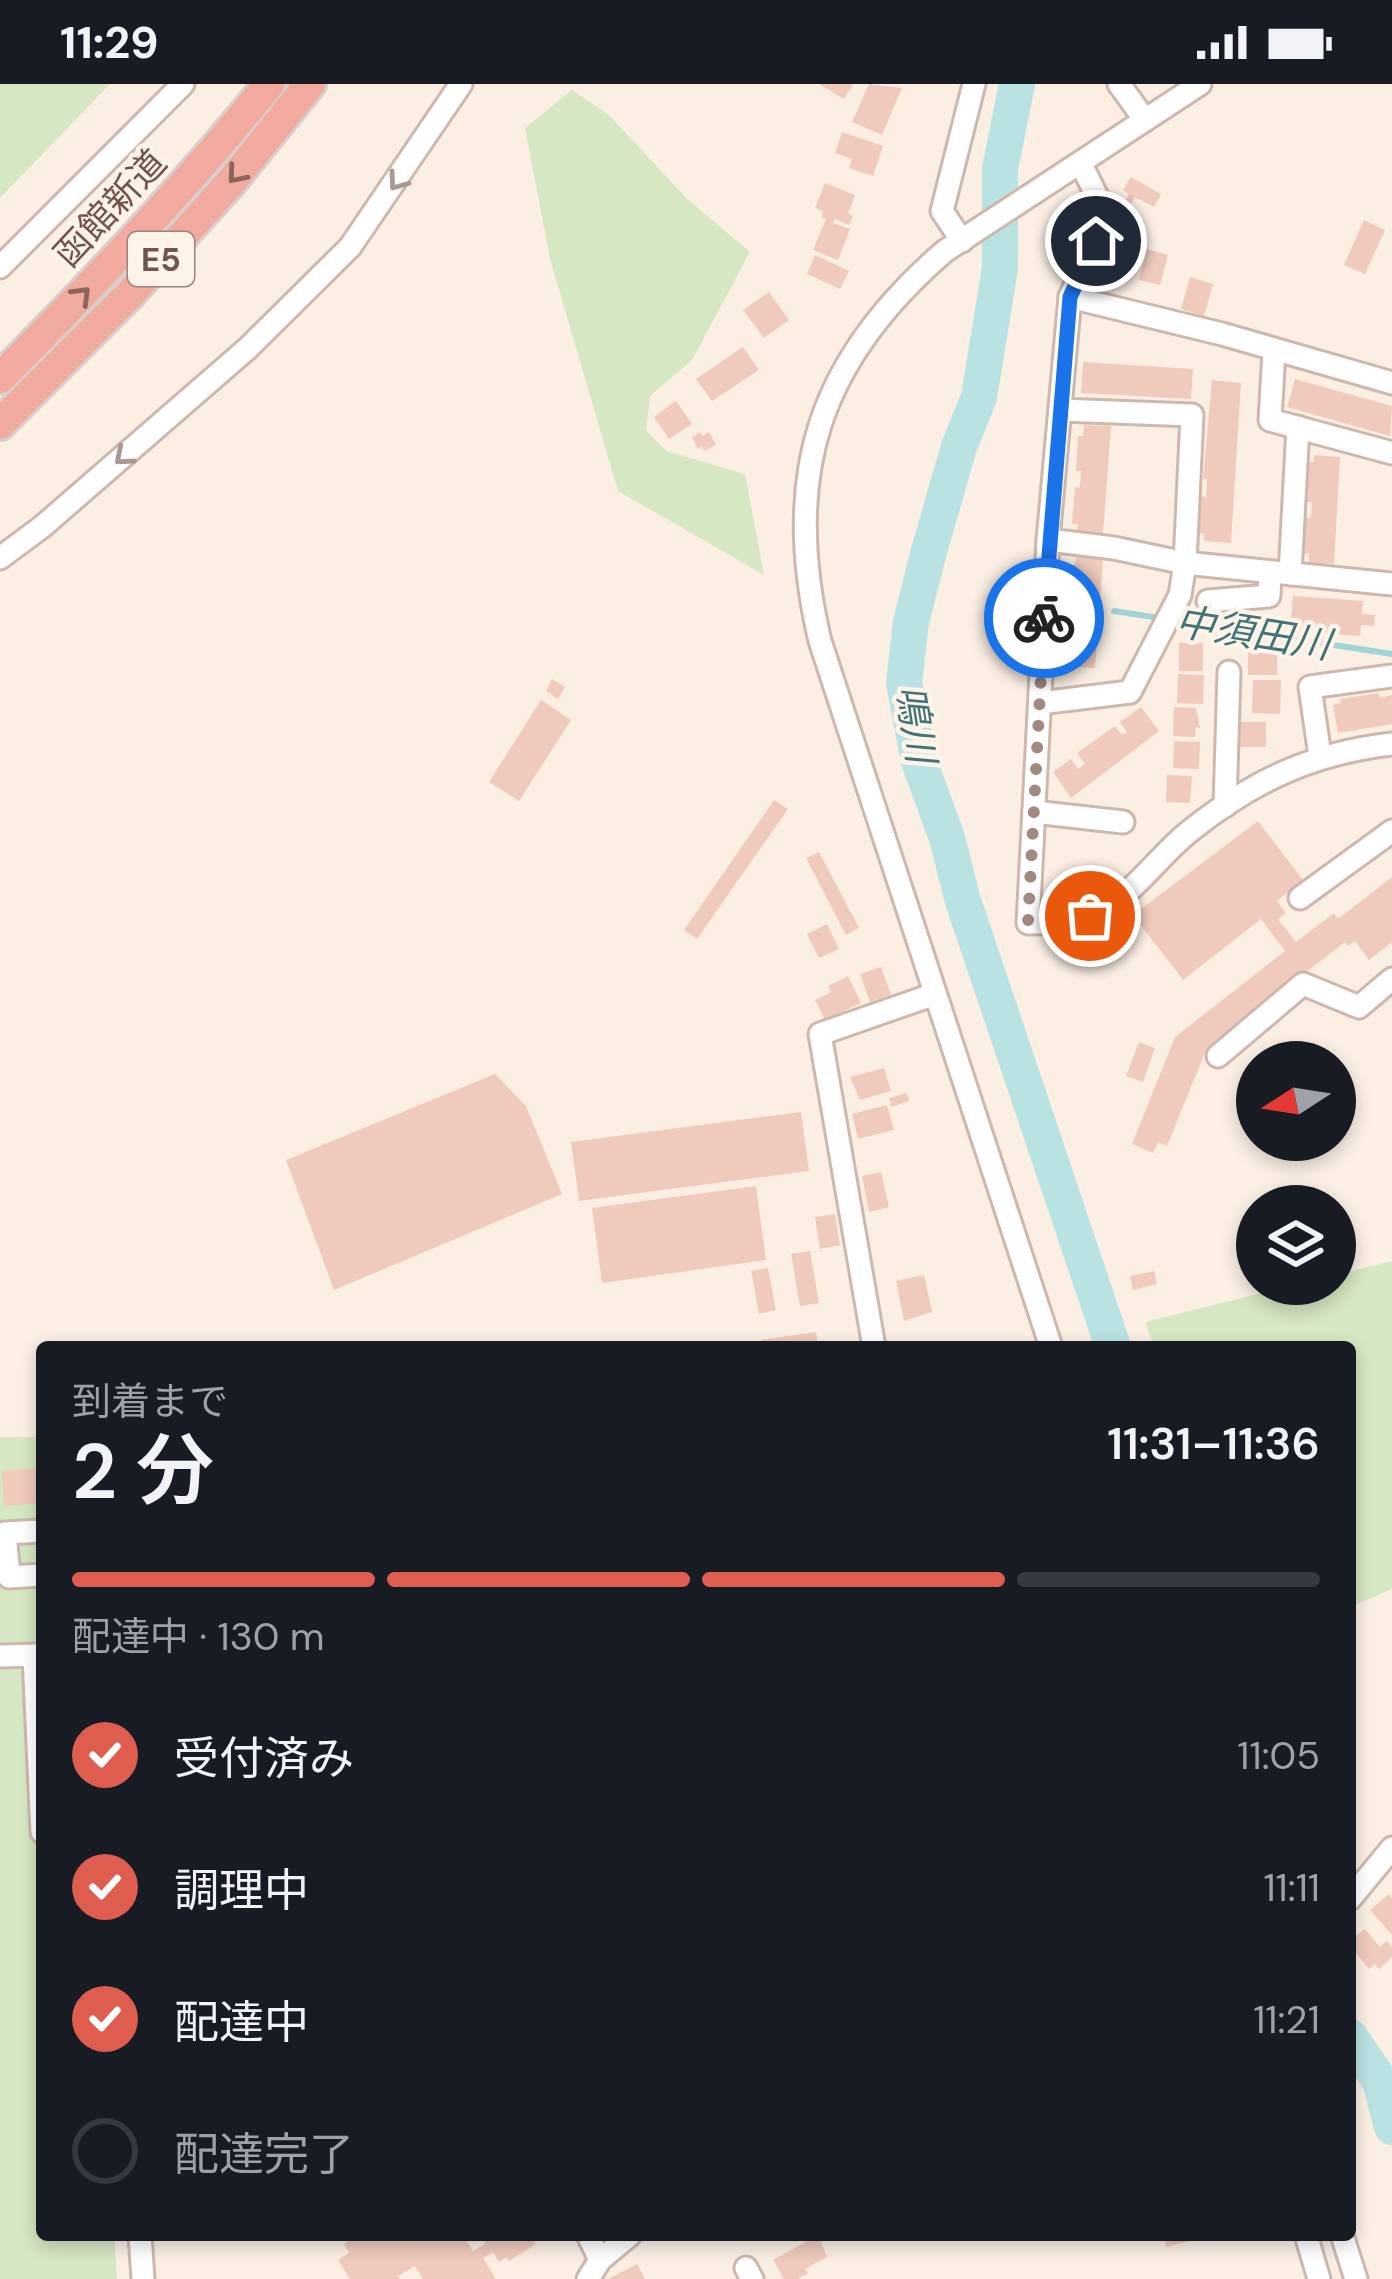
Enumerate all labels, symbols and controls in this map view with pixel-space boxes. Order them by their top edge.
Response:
text: 11:29 [60,13,159,72]
street label: 函館新道 [44,139,176,277]
one-way arrow [229,161,251,183]
one-way arrow [389,168,411,190]
pin [1045,190,1147,292]
icon: home [1063,208,1129,274]
road number: E5 [128,232,194,286]
one-way arrow [68,287,90,309]
one-way arrow [115,443,137,465]
courier [984,558,1104,678]
icon: bike [1011,585,1077,651]
water label: 中須田川 [1172,596,1338,671]
water label: 鳴川 [885,681,948,770]
pin [1039,865,1141,967]
icon: bag [1057,883,1123,949]
north arrow [1236,1041,1356,1161]
map controls [1236,1041,1356,1305]
button: layers [1236,1185,1356,1305]
text: 到着まで [72,1376,228,1427]
text: 11:31–11:36 [1107,1414,1320,1473]
text: 2 分 [72,1421,214,1522]
text: 配達中 · 130 m [72,1611,325,1662]
icon: check [72,1722,138,1788]
text: 受付済み [174,1729,354,1788]
text: 11:05 [1237,1730,1320,1781]
icon: check [72,1854,138,1920]
text: 調理中 [174,1861,309,1920]
text: 11:11 [1263,1862,1320,1913]
icon: check [72,1986,138,2052]
text: 配達中 [174,1993,309,2052]
text: 11:21 [1253,1994,1320,2045]
text: 配達完了 [174,2125,354,2184]

